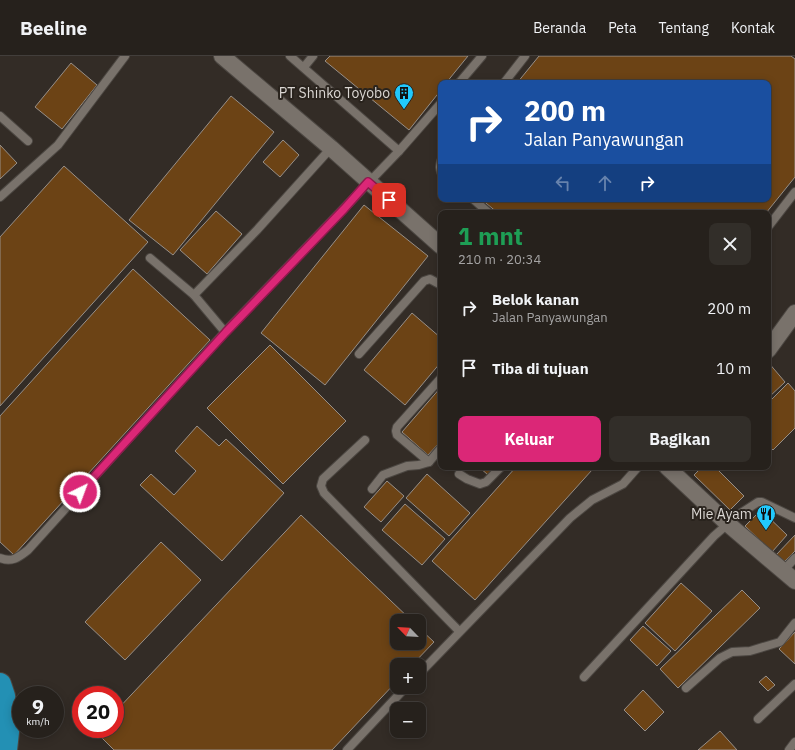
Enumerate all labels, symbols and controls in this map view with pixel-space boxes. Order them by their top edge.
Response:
text: Beeline [20,16,87,40]
text: Beranda [533,19,586,37]
text: Peta [608,19,636,37]
text: Tentang [658,19,709,37]
text: Kontak [731,19,775,37]
building icon: PT Shinko Toyobo [393,82,415,110]
place label: PT Shinko Toyobo [279,84,390,102]
text: 200 m [524,92,606,129]
icon: right [458,96,510,148]
text: Jalan Panyawungan [524,128,684,151]
icon: left [552,172,574,194]
icon: ahead [594,172,616,194]
icon: right [636,172,658,194]
pin [372,183,406,217]
icon: arrive [378,189,400,211]
text: 1 mnt [458,220,523,252]
button: close [709,223,751,265]
text: 210 m · 20:34 [458,251,541,268]
text: Belok kanan [492,290,579,309]
icon: right [458,297,480,319]
text: 200 m [707,299,751,318]
text: Jalan Panyawungan [492,309,608,326]
icon: arrive [458,357,480,379]
text: Tiba di tujuan [492,359,589,378]
text: 10 m [716,359,751,378]
button: Keluar [458,416,601,462]
button: Bagikan [609,416,751,462]
position arrow [59,471,101,513]
restaurant icon: Mie Ayam [755,503,777,531]
place label: Mie Ayam [691,505,752,523]
north arrow [390,614,426,650]
map controls [390,614,426,738]
button: + [390,658,426,694]
speed limit sign: 20 [72,686,124,738]
text: 9 [32,693,44,720]
button: − [390,702,426,738]
text: km/h [26,715,50,728]

